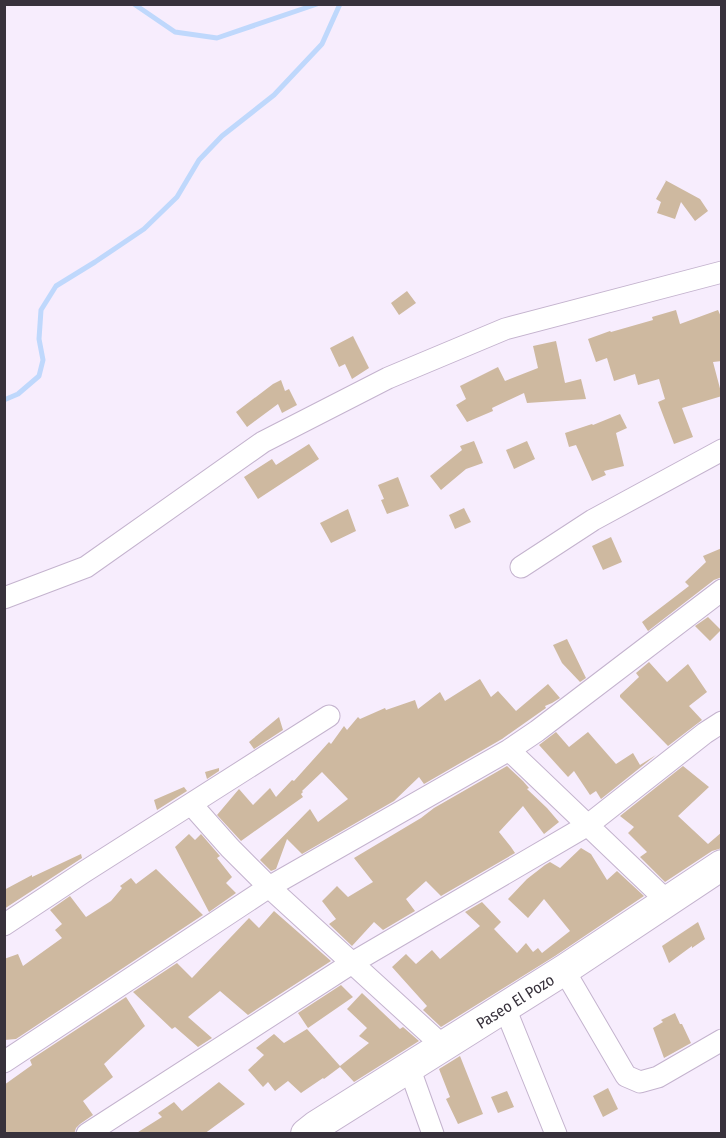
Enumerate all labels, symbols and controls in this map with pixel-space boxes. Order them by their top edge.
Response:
street label: Paseo El Pozo [473,970,558,1033]

